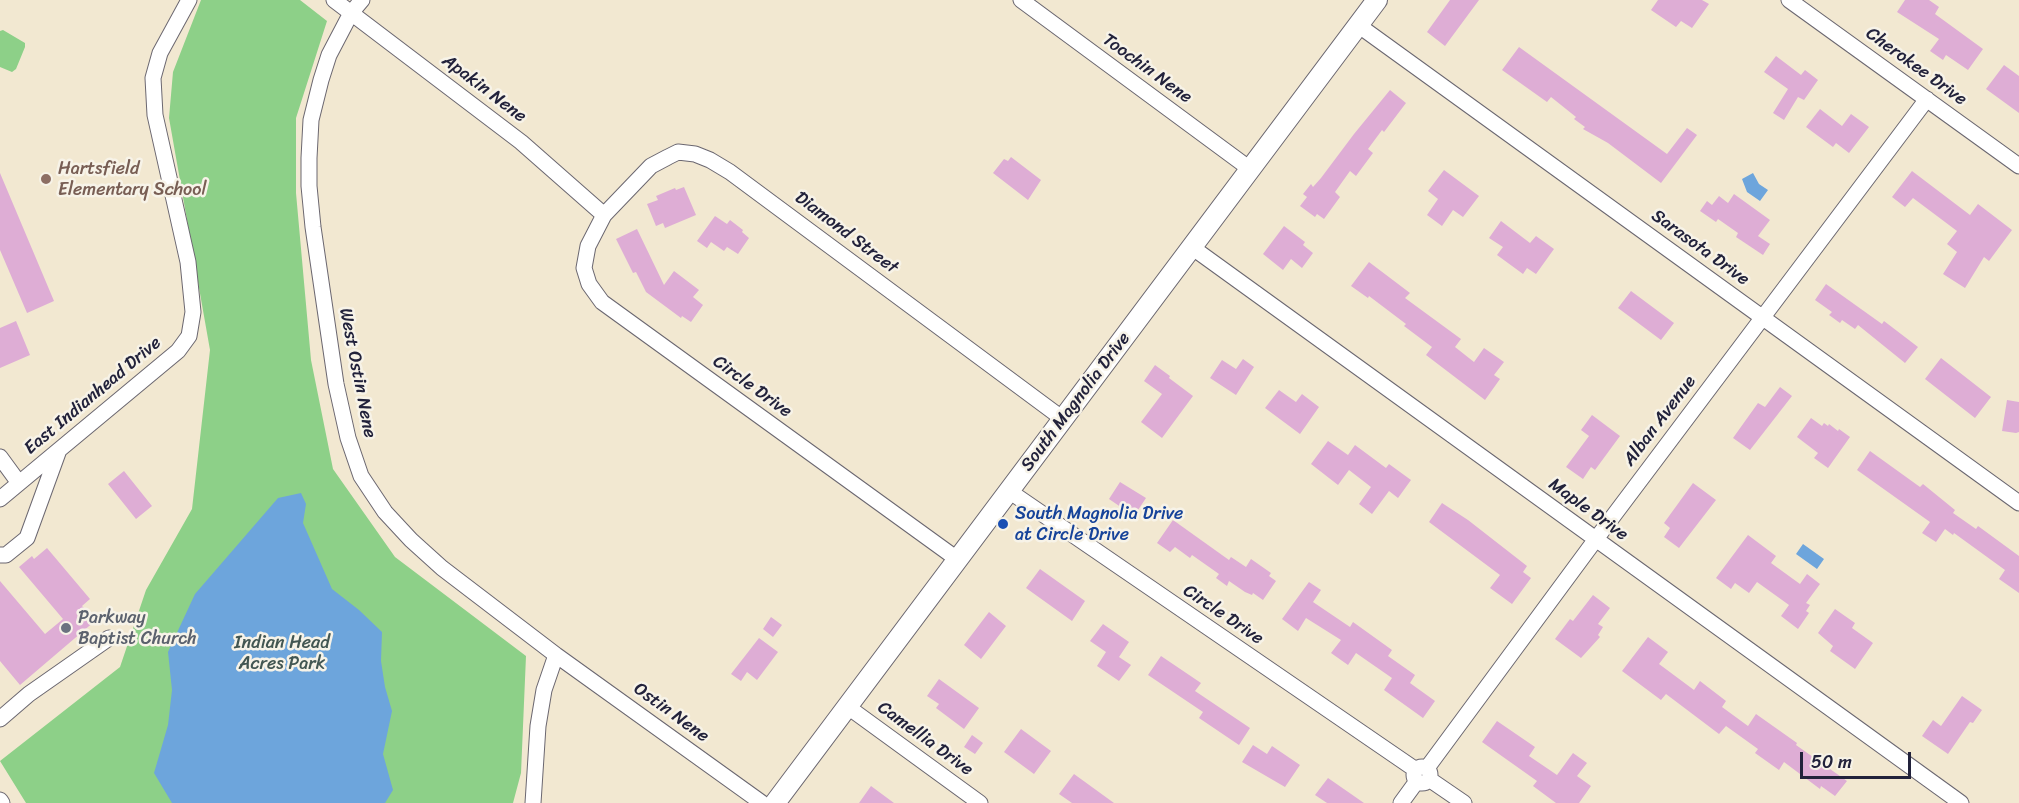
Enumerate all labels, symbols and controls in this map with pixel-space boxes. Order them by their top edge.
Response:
street label: Cherokee Drive [1861,23,1971,111]
street label: Toochin Nene [1098,29,1196,109]
street label: Apakin Nene [438,50,530,128]
place label: Hartsfield Elementary School [58,158,207,201]
marker: Hartsfield Elementary School [39,172,53,186]
street label: Diamond Street [790,187,902,279]
street label: Sarasota Drive [1647,205,1753,291]
street label: West Ostin Nene [334,306,380,440]
street label: South Magnolia Drive [1017,328,1135,476]
street label: East Indianhead Drive [20,332,166,460]
street label: Circle Drive [708,351,796,423]
street label: Alban Avenue [1619,372,1701,470]
street label: Maple Drive [1544,474,1632,546]
place label: South Magnolia Drive at Circle Drive [1015,503,1183,546]
marker: South Magnolia Drive at Circle Drive [996,517,1010,531]
street label: Circle Drive [1179,580,1267,650]
place label: Parkway Baptist Church [78,607,197,650]
marker: Parkway Baptist Church [59,621,73,635]
park label: Indian Head Acres Park [234,632,330,674]
street label: Ostin Nene [629,678,713,748]
street label: Camellia Drive [873,697,977,781]
scale bar [1803,740,1914,778]
text: 50 m [1811,746,1852,778]

